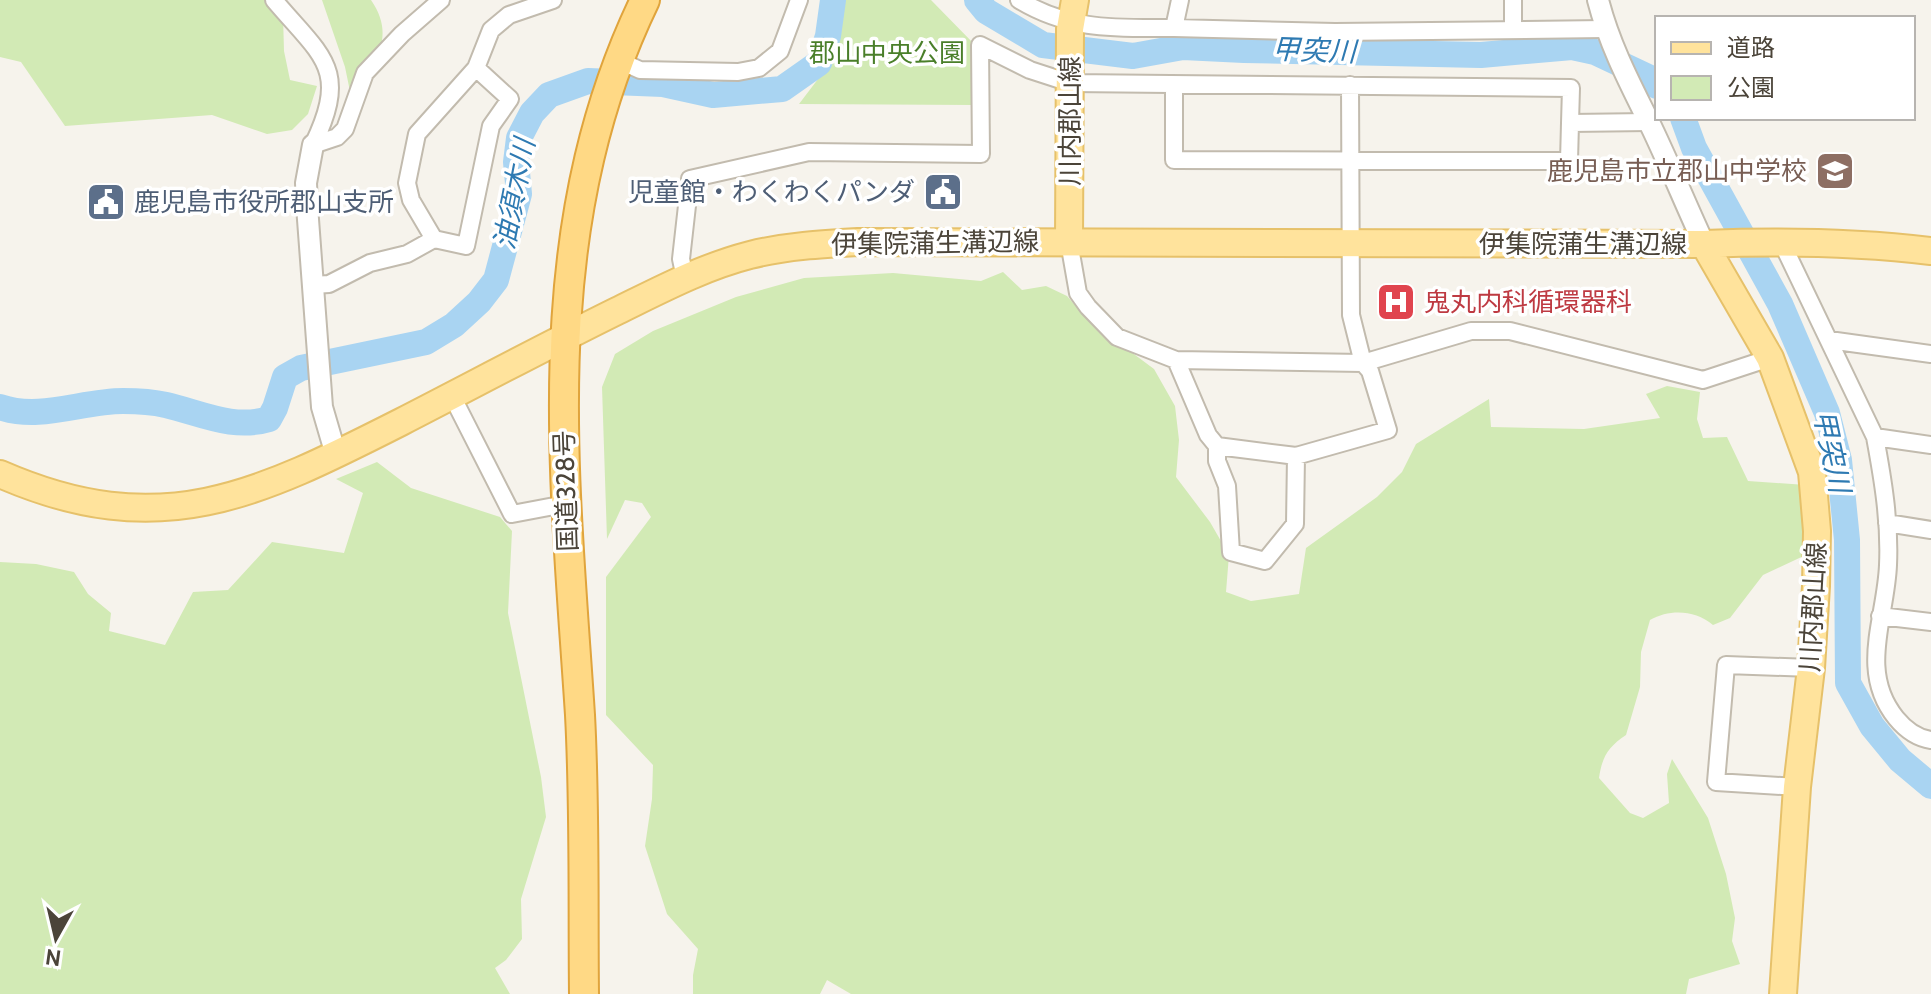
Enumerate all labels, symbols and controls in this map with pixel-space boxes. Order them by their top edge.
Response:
legend [1655,16,1915,120]
water label: 甲突川 [1271,32,1360,69]
text: 道路 [1727,33,1775,62]
park label: 郡山中央公園 [809,37,965,69]
street label: 川内郡山線 [1054,56,1086,186]
text: 公園 [1727,73,1775,102]
water label: 油須木川 [487,133,542,252]
school or university icon: 鹿児島市立郡山中学校 [1814,150,1856,192]
place label: 鹿児島市立郡山中学校 [1547,155,1807,187]
public building icon: 児童館・わくわくパンダ [922,171,964,213]
place label: 児童館・わくわくパンダ [628,176,915,208]
public building icon: 鹿児島市役所郡山支所 [85,181,127,223]
place label: 鹿児島市役所郡山支所 [134,186,394,218]
street label: 伊集院蒲生溝辺線 [831,225,1039,261]
street label: 伊集院蒲生溝辺線 [1479,228,1687,260]
hospital icon: 鬼丸内科循環器科 [1375,281,1417,323]
place label: 鬼丸内科循環器科 [1424,286,1632,318]
water label: 甲突川 [1807,406,1858,499]
street label: 国道328号 [548,430,584,552]
street label: 川内郡山線 [1794,541,1832,673]
north arrow [16,898,96,978]
text: N [44,943,63,972]

